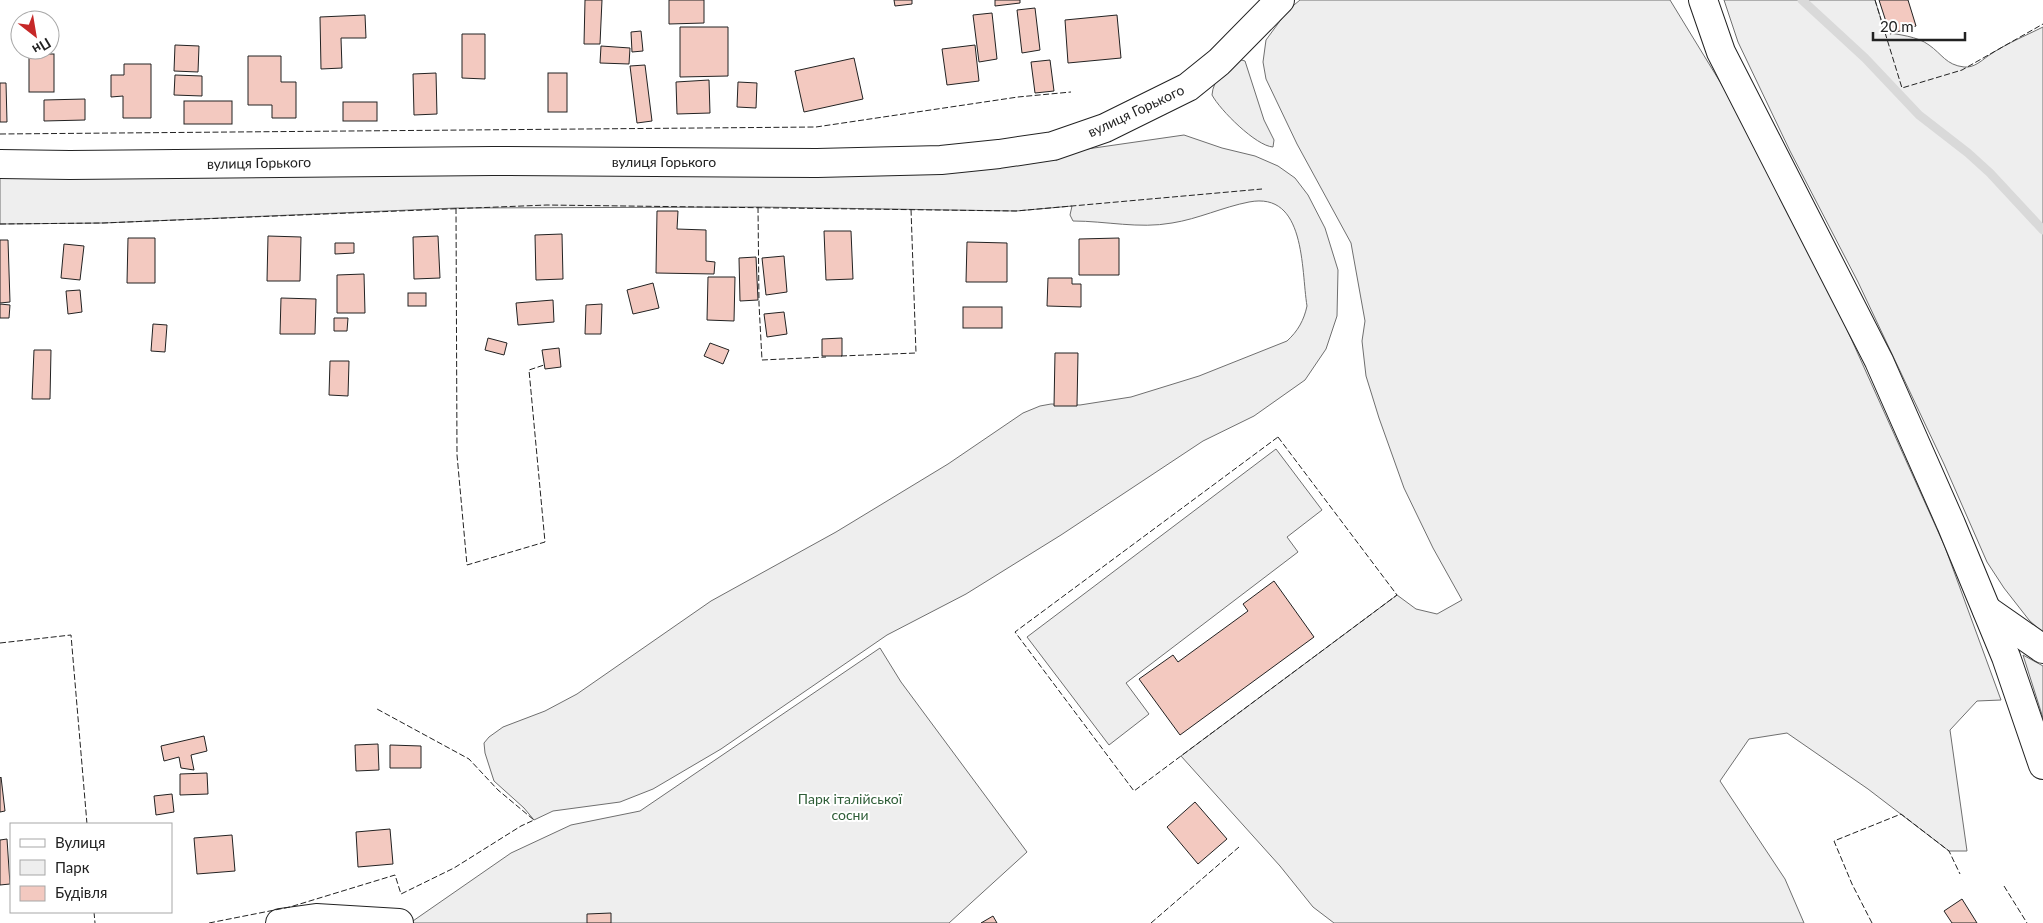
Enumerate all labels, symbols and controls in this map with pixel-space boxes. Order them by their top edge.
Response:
north arrow [10,10,60,60]
scale bar [1873,10,1966,42]
text: 20 m [1880,17,1914,35]
text: Пн [30,35,54,59]
street label: вулиця Горького [1085,81,1187,140]
street label: вулиця Горького [207,153,311,172]
street label: вулиця Горького [612,153,716,170]
park label: Парк італійської сосни [798,790,903,823]
legend [10,823,172,913]
text: Вулиця [55,833,105,851]
text: Парк [55,858,90,876]
text: Будівля [55,883,107,901]

